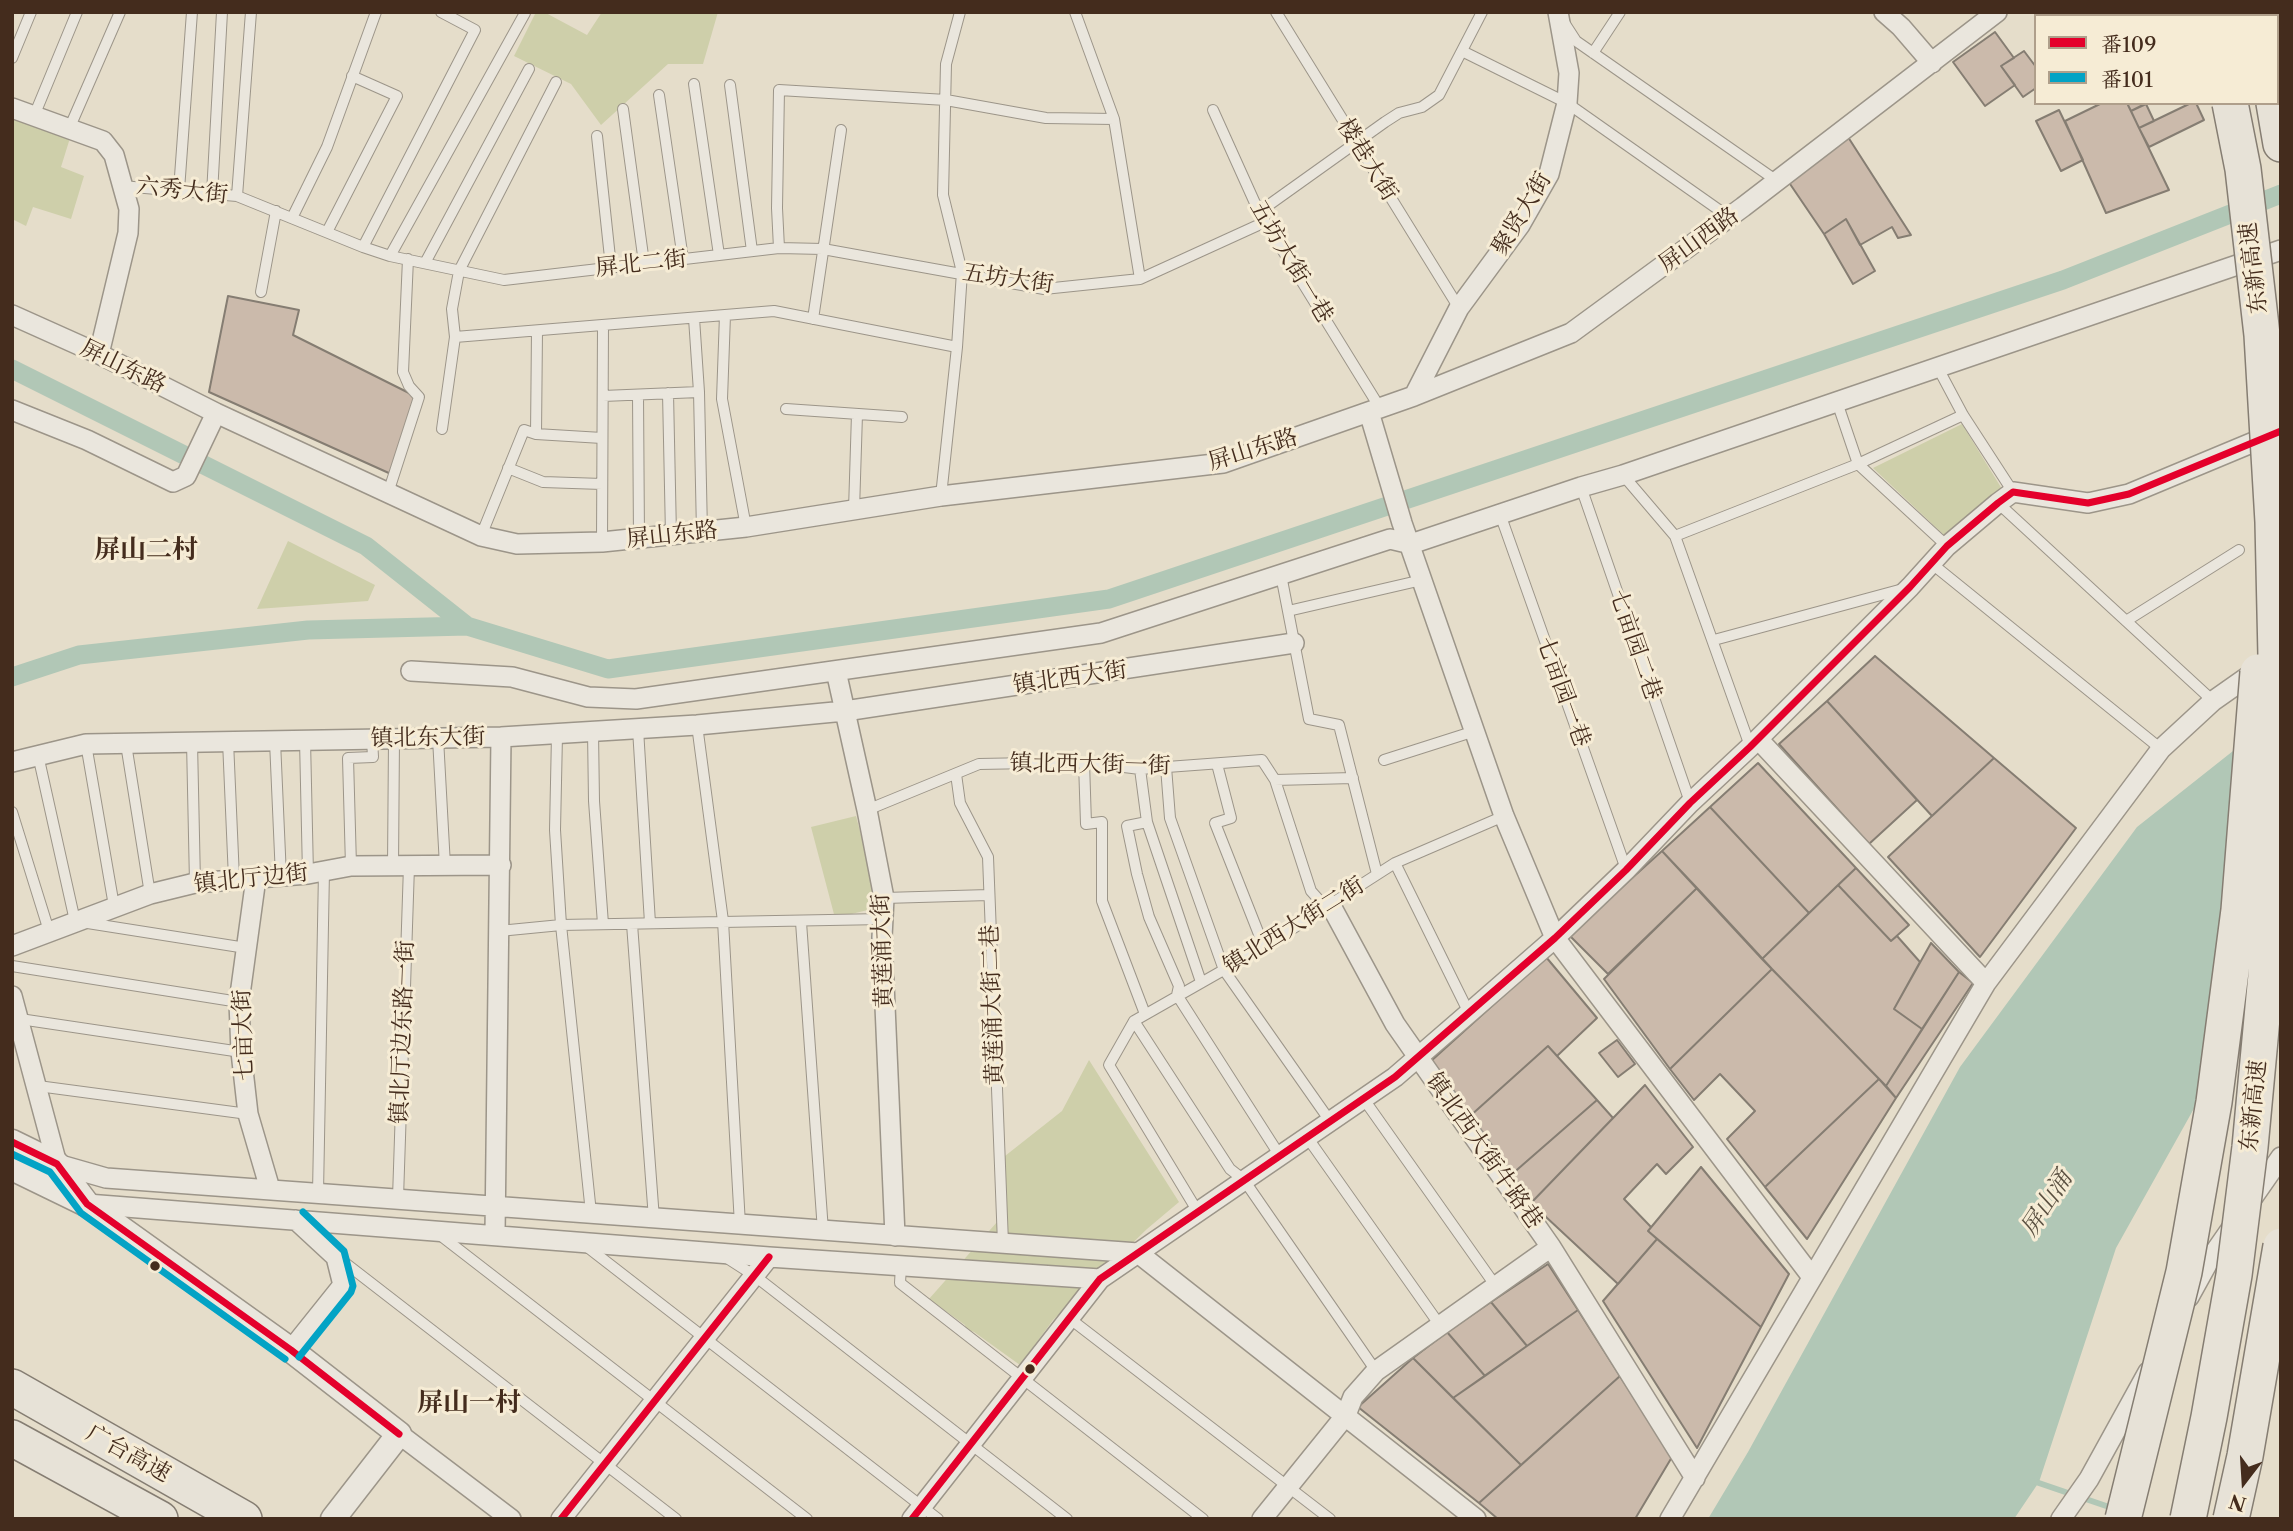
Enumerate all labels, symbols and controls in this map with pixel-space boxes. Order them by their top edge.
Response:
legend [2034,14,2279,105]
text: 番109 [2101,32,2156,57]
text: 番101 [2101,67,2153,92]
street label: 楼巷大街 [1331,114,1403,206]
street label: 聚贤大街 [1486,167,1558,261]
street label: 六秀大街 [135,172,229,210]
street label: 五坊大街一巷 [1244,196,1338,328]
street label: 屏山西路 [1654,202,1744,278]
street label: 东新高速 [2235,221,2273,315]
street label: 屏北二街 [594,245,688,283]
street label: 五坊大街 [961,259,1055,299]
street label: 屏山东路 [76,334,170,400]
street label: 屏山东路 [1205,423,1301,477]
street label: 屏山东路 [625,516,719,554]
district label: 屏山二村 [94,534,198,566]
street label: 七亩园二巷 [1603,586,1667,704]
street label: 七亩园一巷 [1530,633,1596,751]
street label: 镇北西大街 [1011,656,1129,700]
street label: 镇北东大街 [370,723,486,753]
street label: 镇北西大街一街 [1009,750,1171,780]
street label: 镇北厅边街 [192,859,310,899]
street label: 镇北西大街二街 [1218,872,1370,980]
street label: 黄莲涌大街 [867,893,899,1009]
street label: 黄莲涌大街二巷 [976,924,1010,1086]
street label: 镇北厅边东路一街 [386,940,420,1124]
street label: 七亩大街 [229,989,259,1081]
street label: 东新高速 [2235,1059,2273,1153]
street label: 镇北西大街牛路巷 [1420,1068,1548,1234]
water label: 屏山涌 [2015,1166,2079,1242]
unlabelled marker [148,1259,162,1273]
unlabelled marker [1023,1362,1037,1376]
district label: 屏山一村 [417,1387,521,1419]
street label: 广台高速 [81,1420,175,1488]
north arrow [2209,1447,2279,1517]
text: N [2226,1489,2249,1516]

